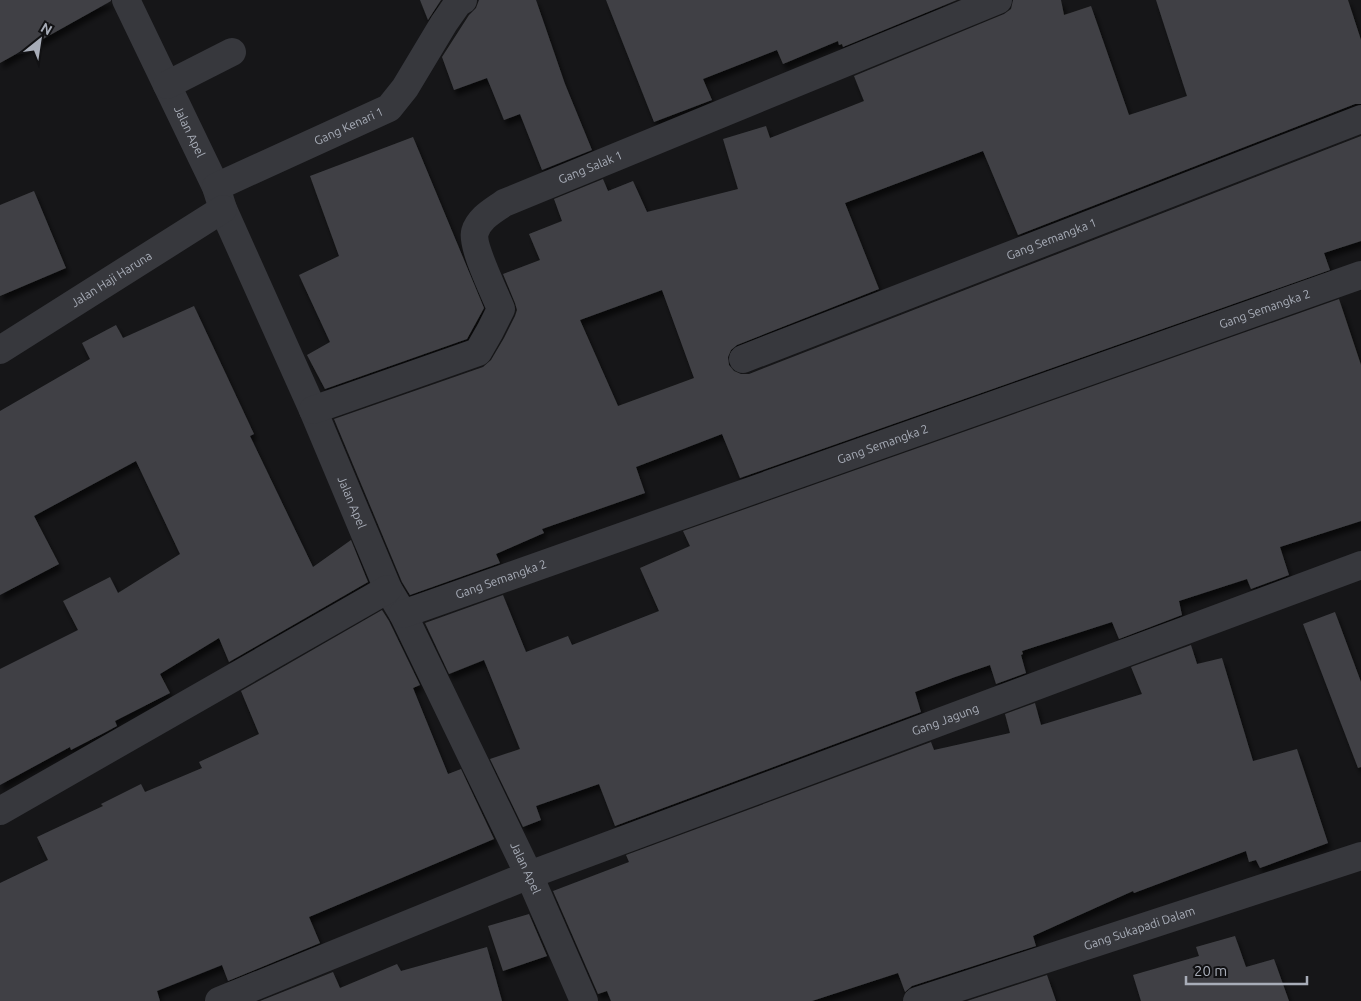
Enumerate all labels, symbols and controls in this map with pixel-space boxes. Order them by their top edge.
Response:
north arrow [15,15,65,65]
text: N [38,19,55,38]
street label: Jalan Apel [172,103,208,159]
street label: Gang Kenari 1 [312,105,385,147]
street label: Gang Salak 1 [556,148,624,186]
street label: Gang Semangka 1 [1004,215,1098,262]
street label: Jalan Haji Haruna [68,249,154,309]
street label: Gang Semangka 2 [1217,287,1312,331]
street label: Gang Semangka 2 [835,422,930,466]
street label: Jalan Apel [335,474,369,530]
street label: Gang Semangka 2 [454,557,548,601]
street label: Gang Jagung [910,701,980,738]
street label: Jalan Apel [508,840,543,896]
street label: Gang Sukapadi Dalam [1082,904,1197,952]
scale bar [1186,954,1307,986]
text: 20 m [1194,962,1227,979]

